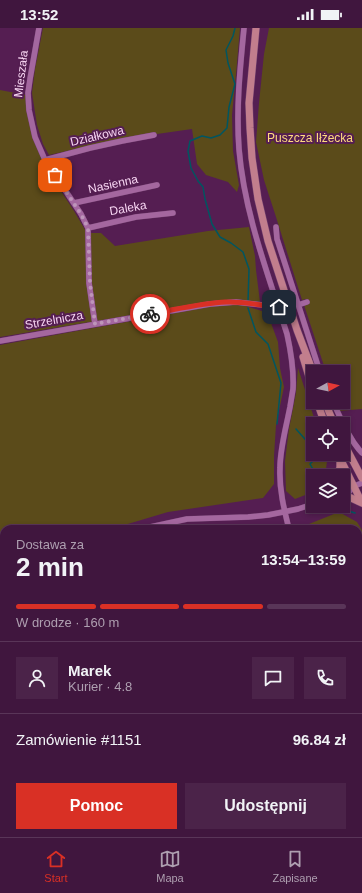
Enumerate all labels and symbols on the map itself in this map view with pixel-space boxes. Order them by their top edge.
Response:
street label: Mieszała [11,49,31,98]
street label: Działkowa [69,123,126,149]
park label: Puszcza Iłżecka [267,131,353,145]
pin [38,158,72,192]
street label: Nasienna [87,172,140,196]
street label: Daleka [108,198,148,218]
pin [262,290,296,324]
courier [130,294,170,334]
street label: Strzelnicza [24,308,84,332]
north arrow [306,365,350,409]

